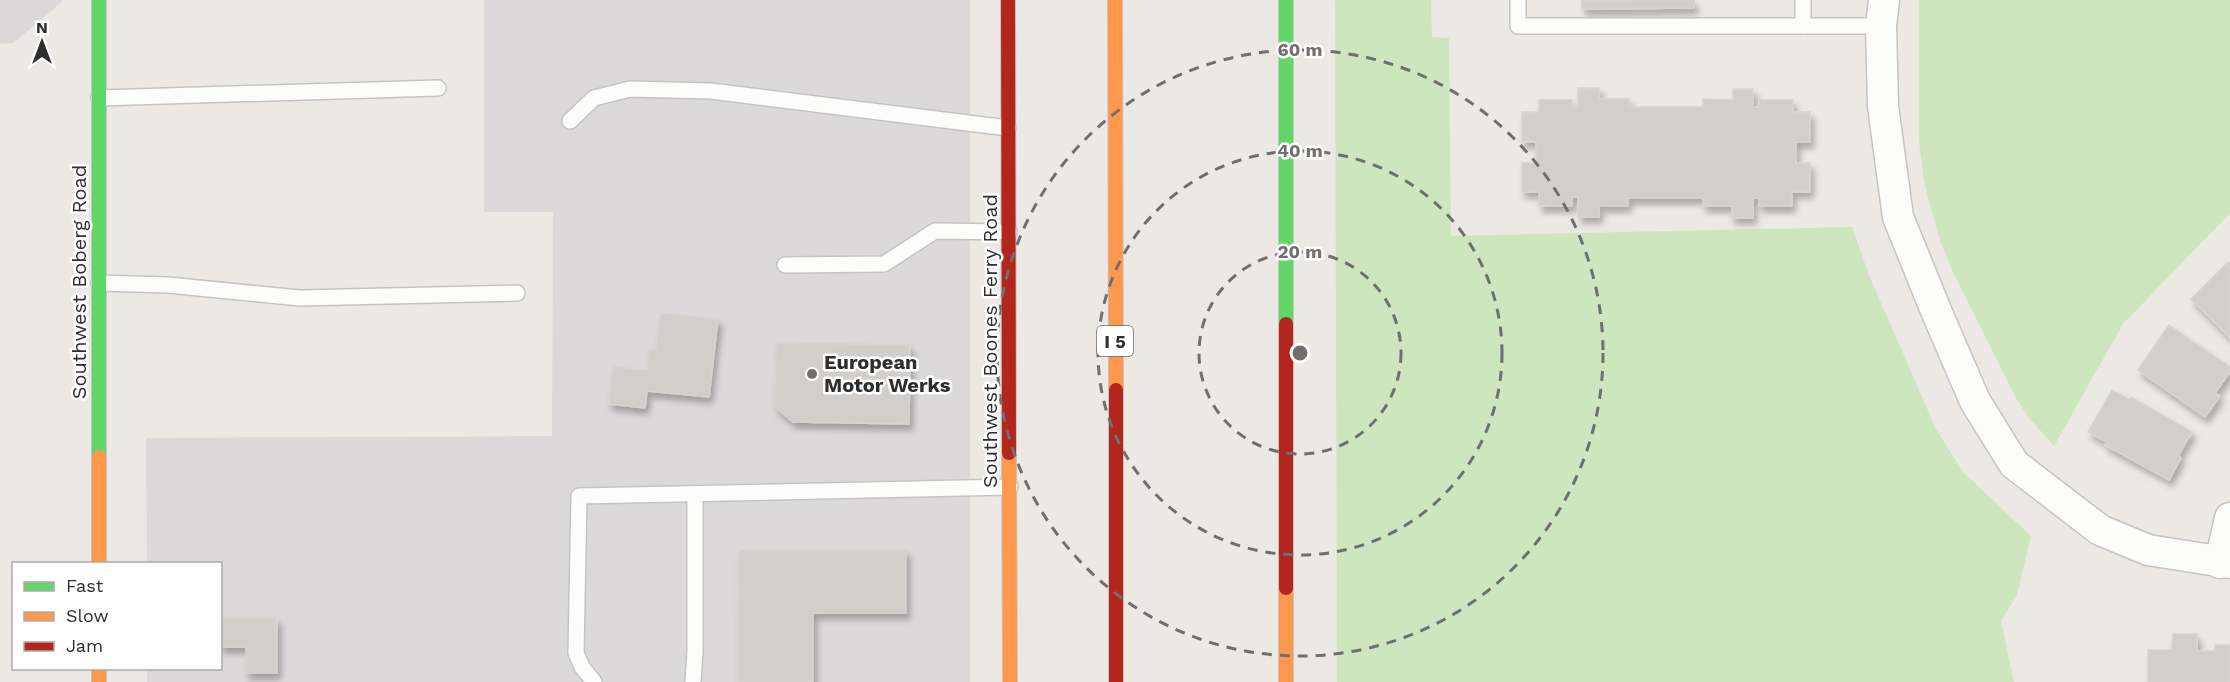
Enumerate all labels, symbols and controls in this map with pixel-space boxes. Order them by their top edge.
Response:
north arrow [12,12,72,72]
text: N [36,18,48,37]
text: 60 m [1278,39,1322,60]
text: 40 m [1277,140,1323,161]
street label: Southwest Boberg Road [67,165,91,399]
street label: Southwest Boones Ferry Road [978,194,1002,488]
text: 20 m [1278,241,1322,262]
road number: I 5 [1097,326,1133,356]
centre of rings [1290,343,1310,363]
place label: European Motor Werks [824,350,951,397]
marker: European Motor Werks [805,367,819,381]
legend [12,562,222,670]
text: Fast [66,575,104,596]
text: Slow [66,605,109,626]
text: Jam [66,635,103,656]

